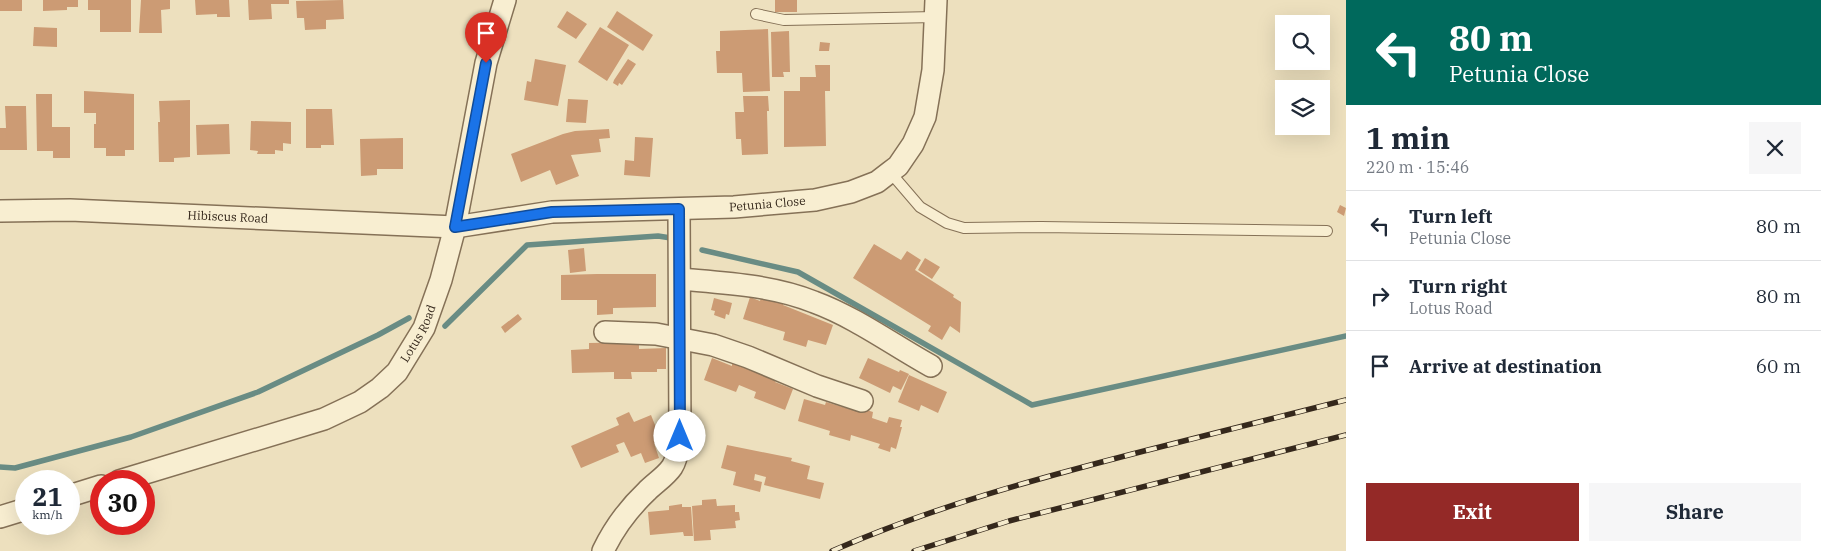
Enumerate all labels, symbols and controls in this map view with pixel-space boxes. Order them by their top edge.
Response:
pin [465,12,507,63]
map controls [1275,15,1330,135]
button: search [1275,15,1330,70]
text: 80 m [1449,15,1533,61]
icon: arrive [472,19,500,47]
icon: left [1366,20,1431,85]
text: Petunia Close [1449,59,1589,88]
button: layers [1275,80,1330,135]
text: 1 min [1366,118,1450,157]
button: close [1749,122,1801,174]
text: 220 m · 15:46 [1366,157,1469,177]
street label: Petunia Close [729,193,806,214]
text: Turn left [1409,204,1492,228]
street label: Hibiscus Road [187,207,269,226]
icon: left [1366,212,1394,240]
text: 80 m [1756,214,1801,238]
text: Petunia Close [1409,228,1511,248]
text: Turn right [1409,274,1507,298]
icon: right [1366,282,1394,310]
text: 80 m [1756,284,1801,308]
text: Lotus Road [1409,298,1493,318]
street label: Lotus Road [397,303,439,365]
icon: arrive [1366,352,1394,380]
text: Arrive at destination [1409,354,1602,378]
text: 60 m [1756,354,1801,378]
position arrow [653,409,705,461]
speed limit sign: 30 [90,470,155,535]
text: 21 [32,480,63,513]
button: Exit [1366,483,1579,541]
button: Share [1589,483,1801,541]
text: km/h [32,507,63,522]

